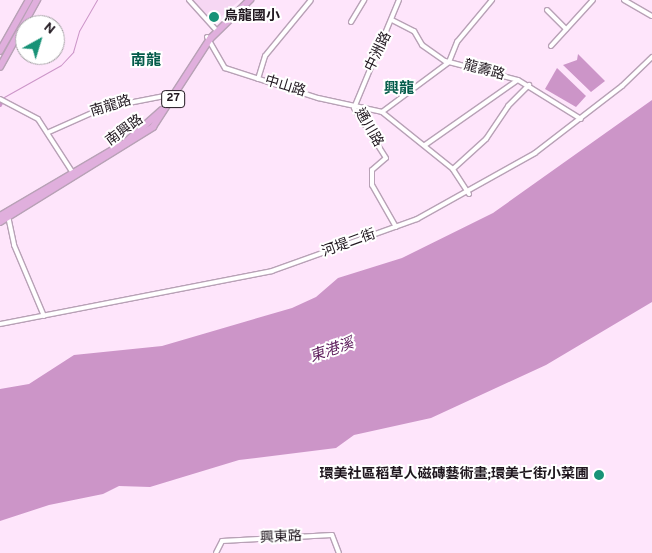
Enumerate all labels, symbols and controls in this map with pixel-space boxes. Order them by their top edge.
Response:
place label: 烏龍國小 [224,9,280,25]
marker: 烏龍國小 [208,11,220,23]
north arrow [15,15,65,65]
text: N [40,19,58,39]
street label: 中洲路 [362,29,396,75]
district label: 南龍 [131,53,161,71]
street label: 龍壽路 [462,57,506,85]
street label: 中山路 [262,73,308,101]
district label: 興龍 [384,81,414,99]
road number: 27 [160,90,186,108]
street label: 南龍路 [88,93,134,121]
street label: 通川路 [350,106,386,150]
street label: 南興路 [103,112,147,150]
street label: 河堤二街 [320,227,378,261]
water label: 東港溪 [308,335,356,367]
place label: 環美社區稻草人磁磚藝術畫;環美七街小菜圃 [320,467,589,483]
marker: 環美社區稻草人磁磚藝術畫;環美七街小菜圃 [593,469,605,481]
street label: 興東路 [260,529,302,547]

